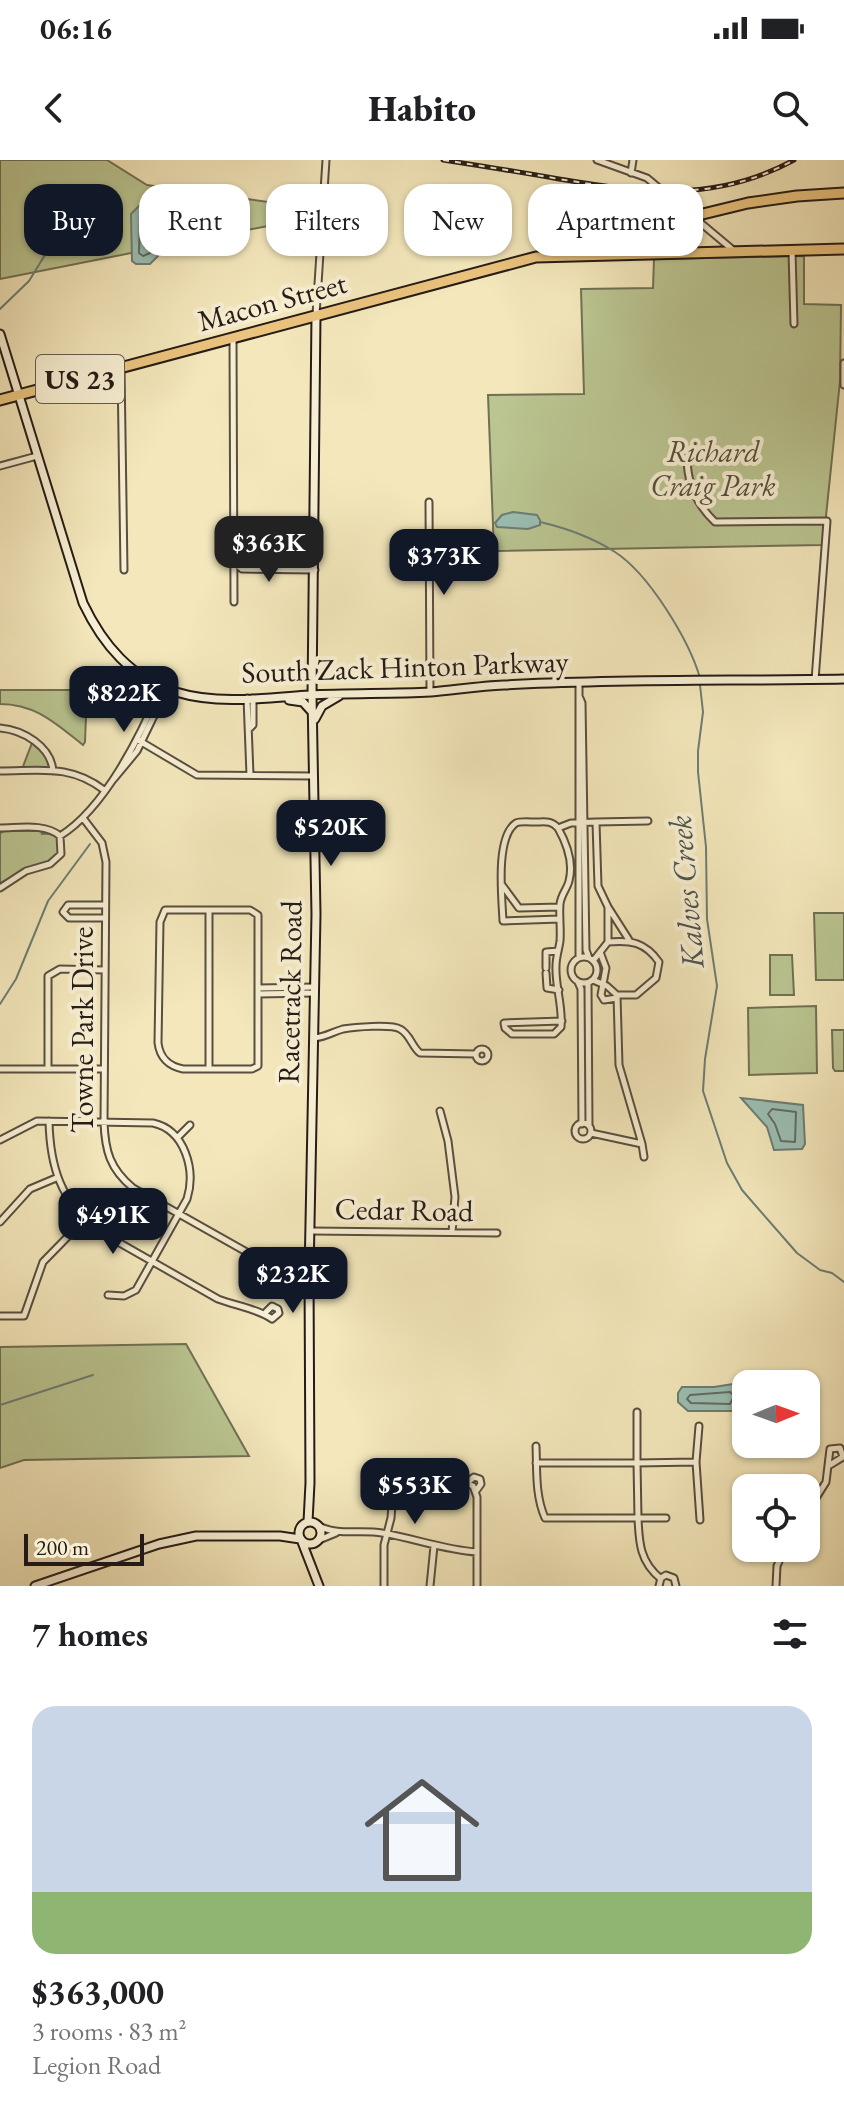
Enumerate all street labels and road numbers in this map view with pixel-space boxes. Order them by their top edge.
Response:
street label: Macon Street [193,263,351,340]
road number: US 23 [36,355,124,403]
street label: South Zack Hinton Parkway [241,641,570,692]
street label: Racetrack Road [268,899,311,1084]
street label: Towne Park Drive [63,927,102,1133]
street label: Cedar Road [334,1189,474,1230]

